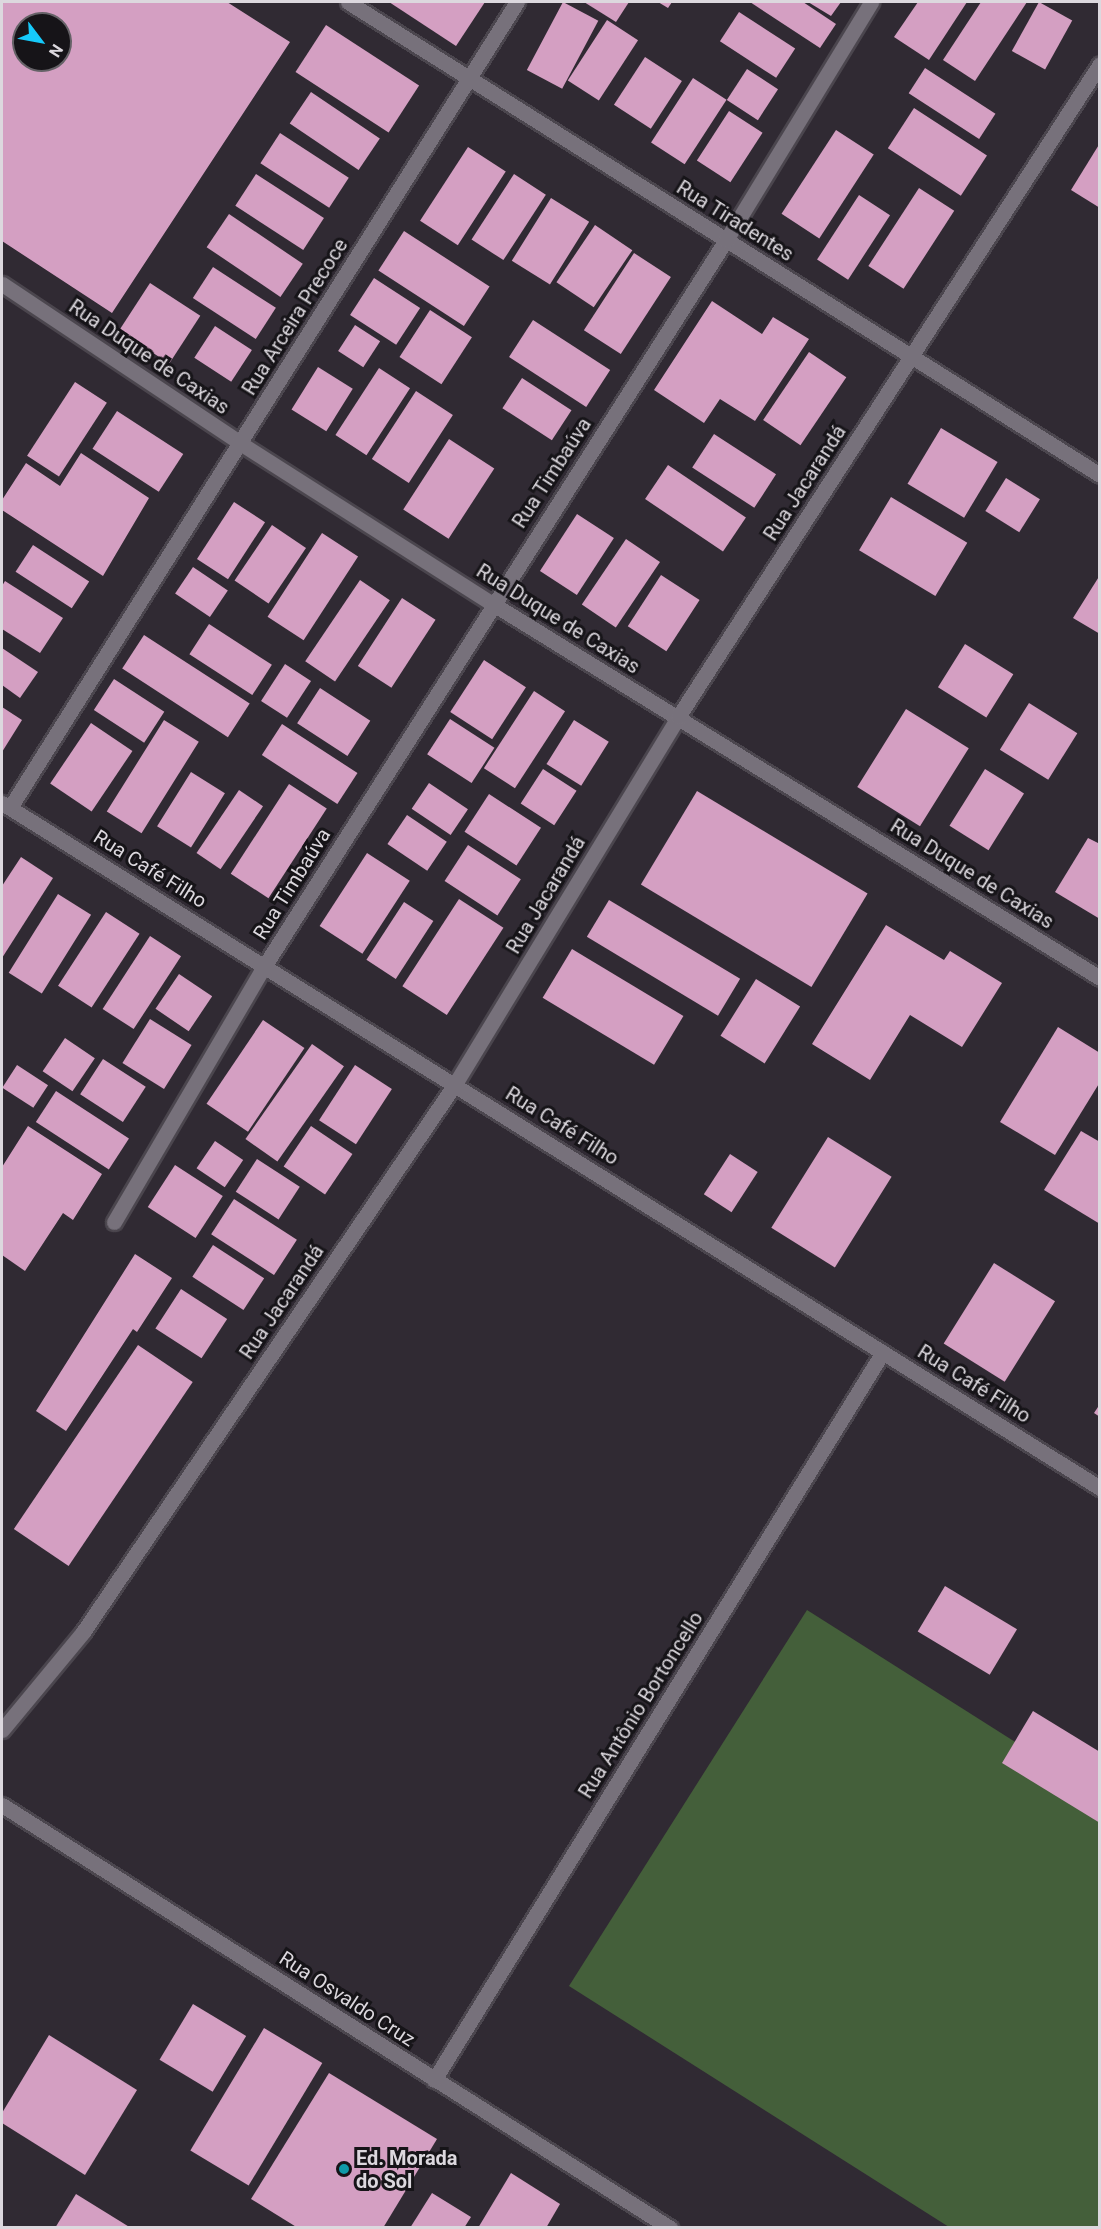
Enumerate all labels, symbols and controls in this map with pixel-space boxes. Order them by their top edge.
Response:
north arrow [12,12,72,72]
text: N [45,41,67,61]
street label: Rua Tiradentes [672,175,798,267]
street label: Rua Arceira Precoce [237,234,353,400]
street label: Rua Duque de Caxias [64,294,234,420]
street label: Rua Timbaúva [507,413,597,533]
street label: Rua Jacarandá [759,421,851,545]
street label: Rua Duque de Caxias [472,559,644,679]
street label: Rua Duque de Caxias [886,814,1058,934]
street label: Rua Timbaúva [248,824,336,944]
street label: Rua Café Filho [89,825,211,913]
street label: Rua Jacarandá [501,832,591,958]
street label: Rua Café Filho [501,1082,623,1170]
street label: Rua Jacarandá [235,1240,329,1364]
street label: Rua Café Filho [913,1340,1035,1428]
street label: Rua Antônio Bortoncello [574,1607,708,1803]
street label: Rua Osvaldo Cruz [275,1946,419,2052]
place label: Ed. Morada do Sol [356,2146,458,2193]
marker: Ed. Morada do Sol [337,2162,351,2176]

